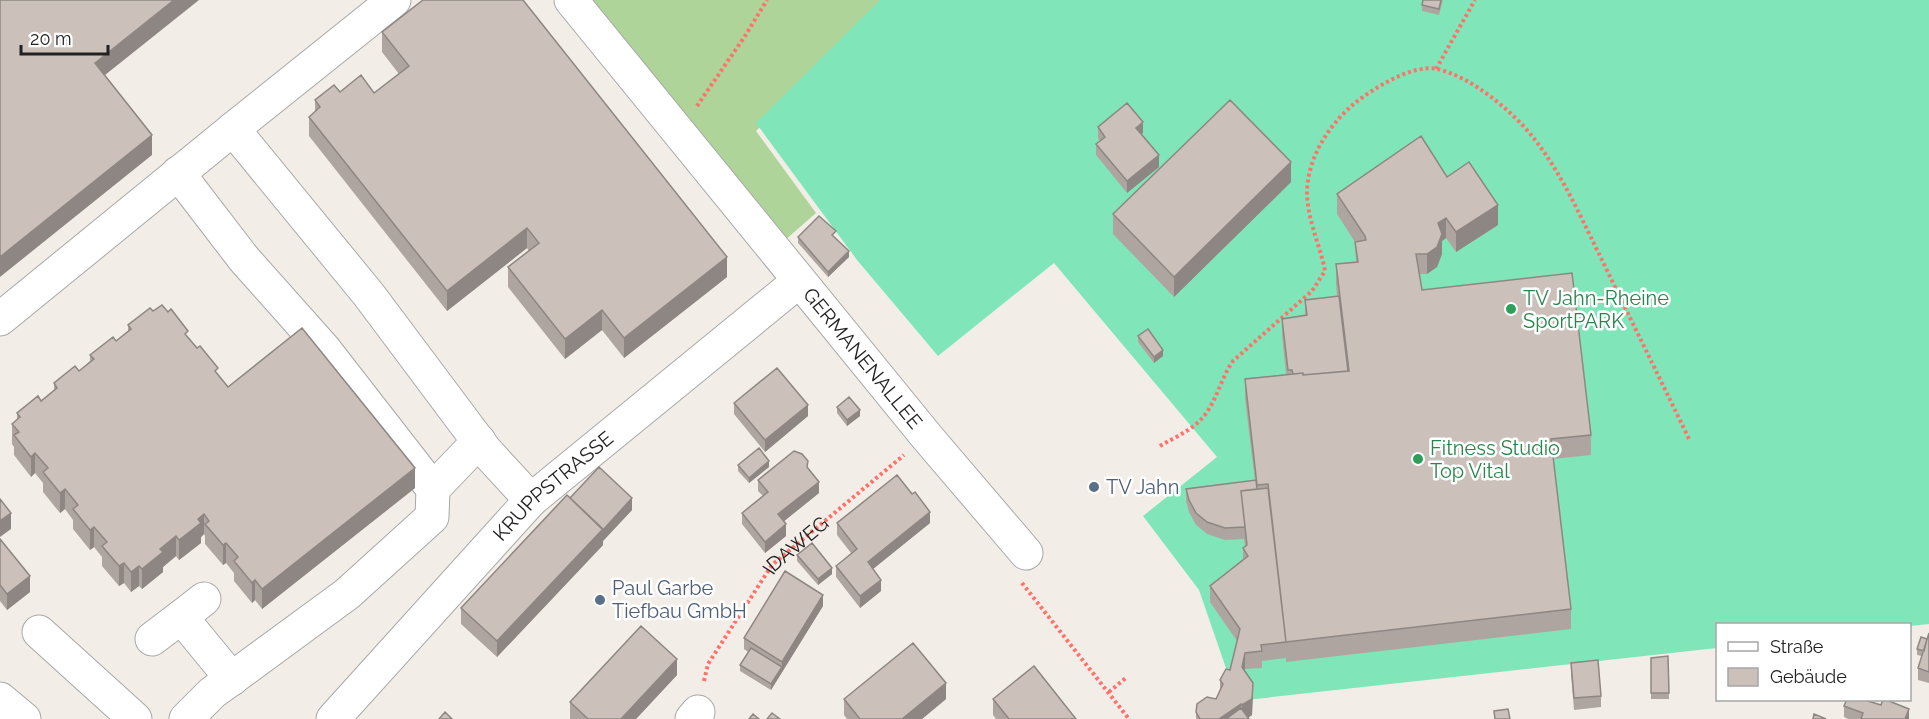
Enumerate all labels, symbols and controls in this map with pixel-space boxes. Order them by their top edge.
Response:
scale bar [21,18,108,56]
text: 20 m [30,28,72,49]
street label: GERMANENALLEE [798,283,927,434]
place label: TV Jahn-Rheine SportPARK [1523,286,1669,333]
marker: TV Jahn-Rheine SportPARK [1504,302,1518,316]
street label: KRUPPSTRASSE [488,426,618,546]
place label: Fitness Studio Top Vital [1430,436,1560,483]
marker: Fitness Studio Top Vital [1411,452,1425,466]
place label: TV Jahn [1106,475,1179,499]
marker: TV Jahn [1087,480,1101,494]
street label: IDAWEG [757,511,833,579]
place label: Paul Garbe Tiefbau GmbH [612,576,747,623]
marker: Paul Garbe Tiefbau GmbH [593,593,607,607]
legend [1716,623,1911,701]
text: Straße [1770,636,1824,657]
text: Gebäude [1770,666,1847,687]

